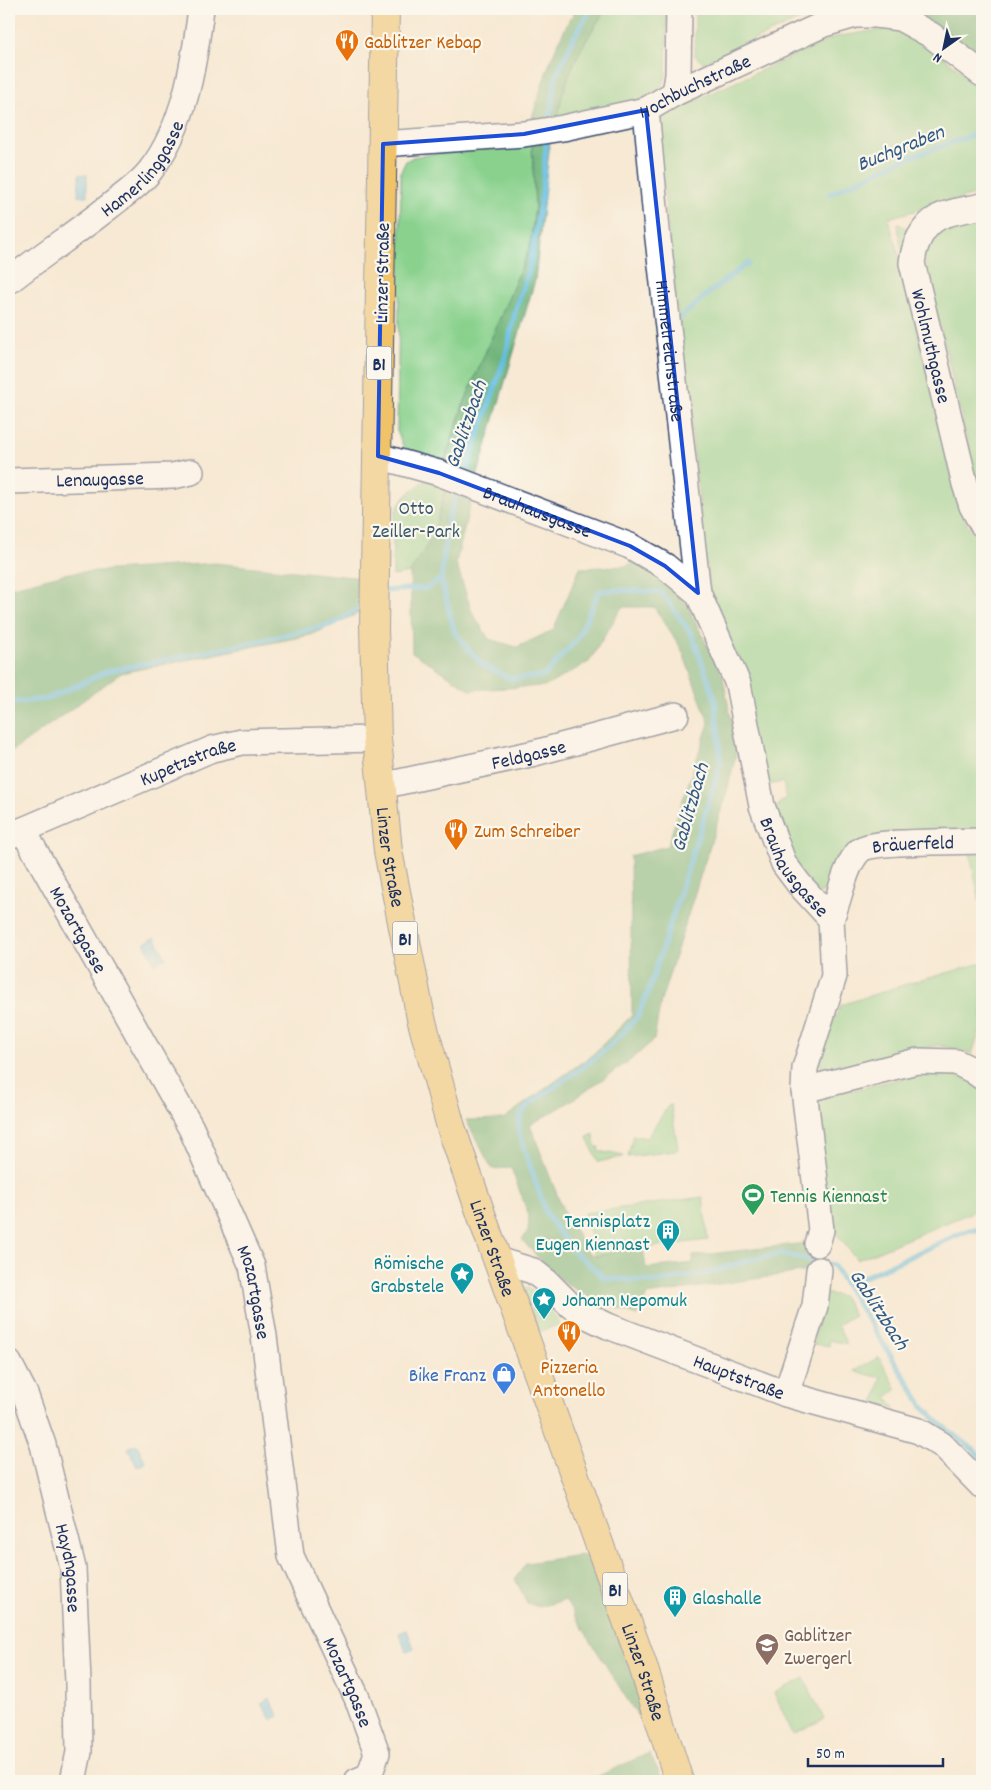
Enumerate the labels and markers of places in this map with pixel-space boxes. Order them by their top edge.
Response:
restaurant icon: Gablitzer Kebap [334,28,360,62]
place label: Gablitzer Kebap [364,30,482,58]
restaurant icon: Zum Schreiber [443,817,469,851]
place label: Zum Schreiber [474,819,581,847]
sports icon: Tennis Kiennast [740,1182,766,1216]
place label: Tennis Kiennast [770,1184,887,1212]
place label: Tennisplatz Eugen Kiennast [536,1209,650,1260]
building icon: Tennisplatz Eugen Kiennast [655,1218,681,1252]
place label: Römische Grabstele [370,1251,444,1302]
place icon: Römische Grabstele [449,1261,475,1295]
place icon: Johann Nepomuk [531,1286,557,1320]
place label: Johann Nepomuk [562,1288,687,1316]
restaurant icon: Pizzeria Antonello [556,1319,582,1353]
place label: Pizzeria Antonello [533,1355,606,1406]
shop icon: Bike Franz [491,1361,517,1395]
place label: Bike Franz [409,1363,486,1391]
building icon: Glashalle [662,1584,688,1618]
place label: Glashalle [692,1586,762,1614]
place label: Gablitzer Zwergerl [784,1623,852,1674]
school or university icon: Gablitzer Zwergerl [754,1632,780,1666]

